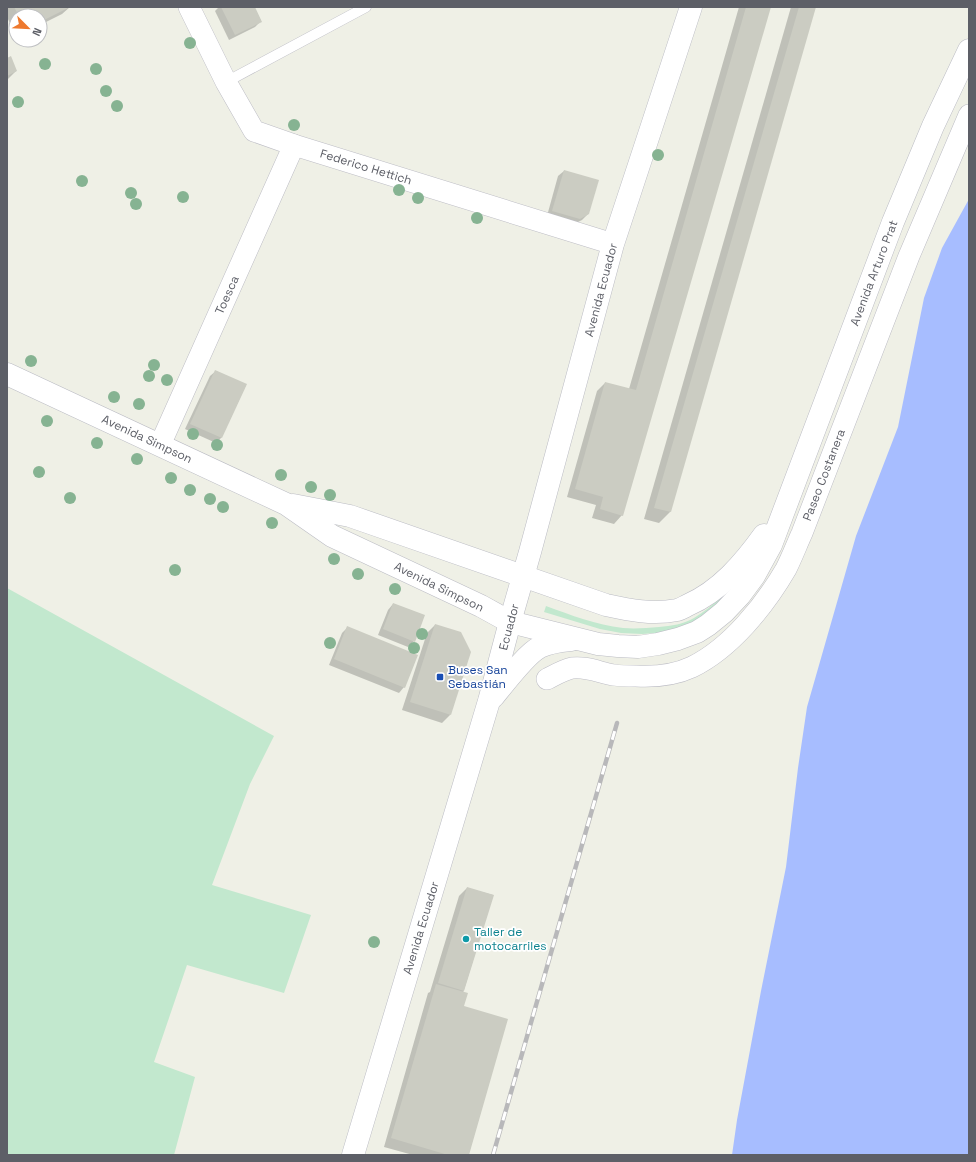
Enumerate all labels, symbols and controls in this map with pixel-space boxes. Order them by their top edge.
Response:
north arrow [8,8,48,48]
text: N [29,26,45,38]
street label: Federico Hettich [318,145,414,189]
street label: Avenida Arturo Prat [846,218,902,328]
street label: Avenida Ecuador [581,241,621,339]
street label: Toesca [211,273,243,317]
street label: Avenida Simpson [99,411,195,467]
street label: Paseo Costanera [799,427,849,523]
street label: Avenida Simpson [391,558,487,616]
street label: Ecuador [495,601,523,652]
place label: Buses San Sebastián [448,662,508,692]
marker: Buses San Sebastián [435,672,445,682]
street label: Avenida Ecuador [399,879,443,976]
place label: Taller de motocarriles [474,924,547,954]
marker: Taller de motocarriles [461,934,471,944]

